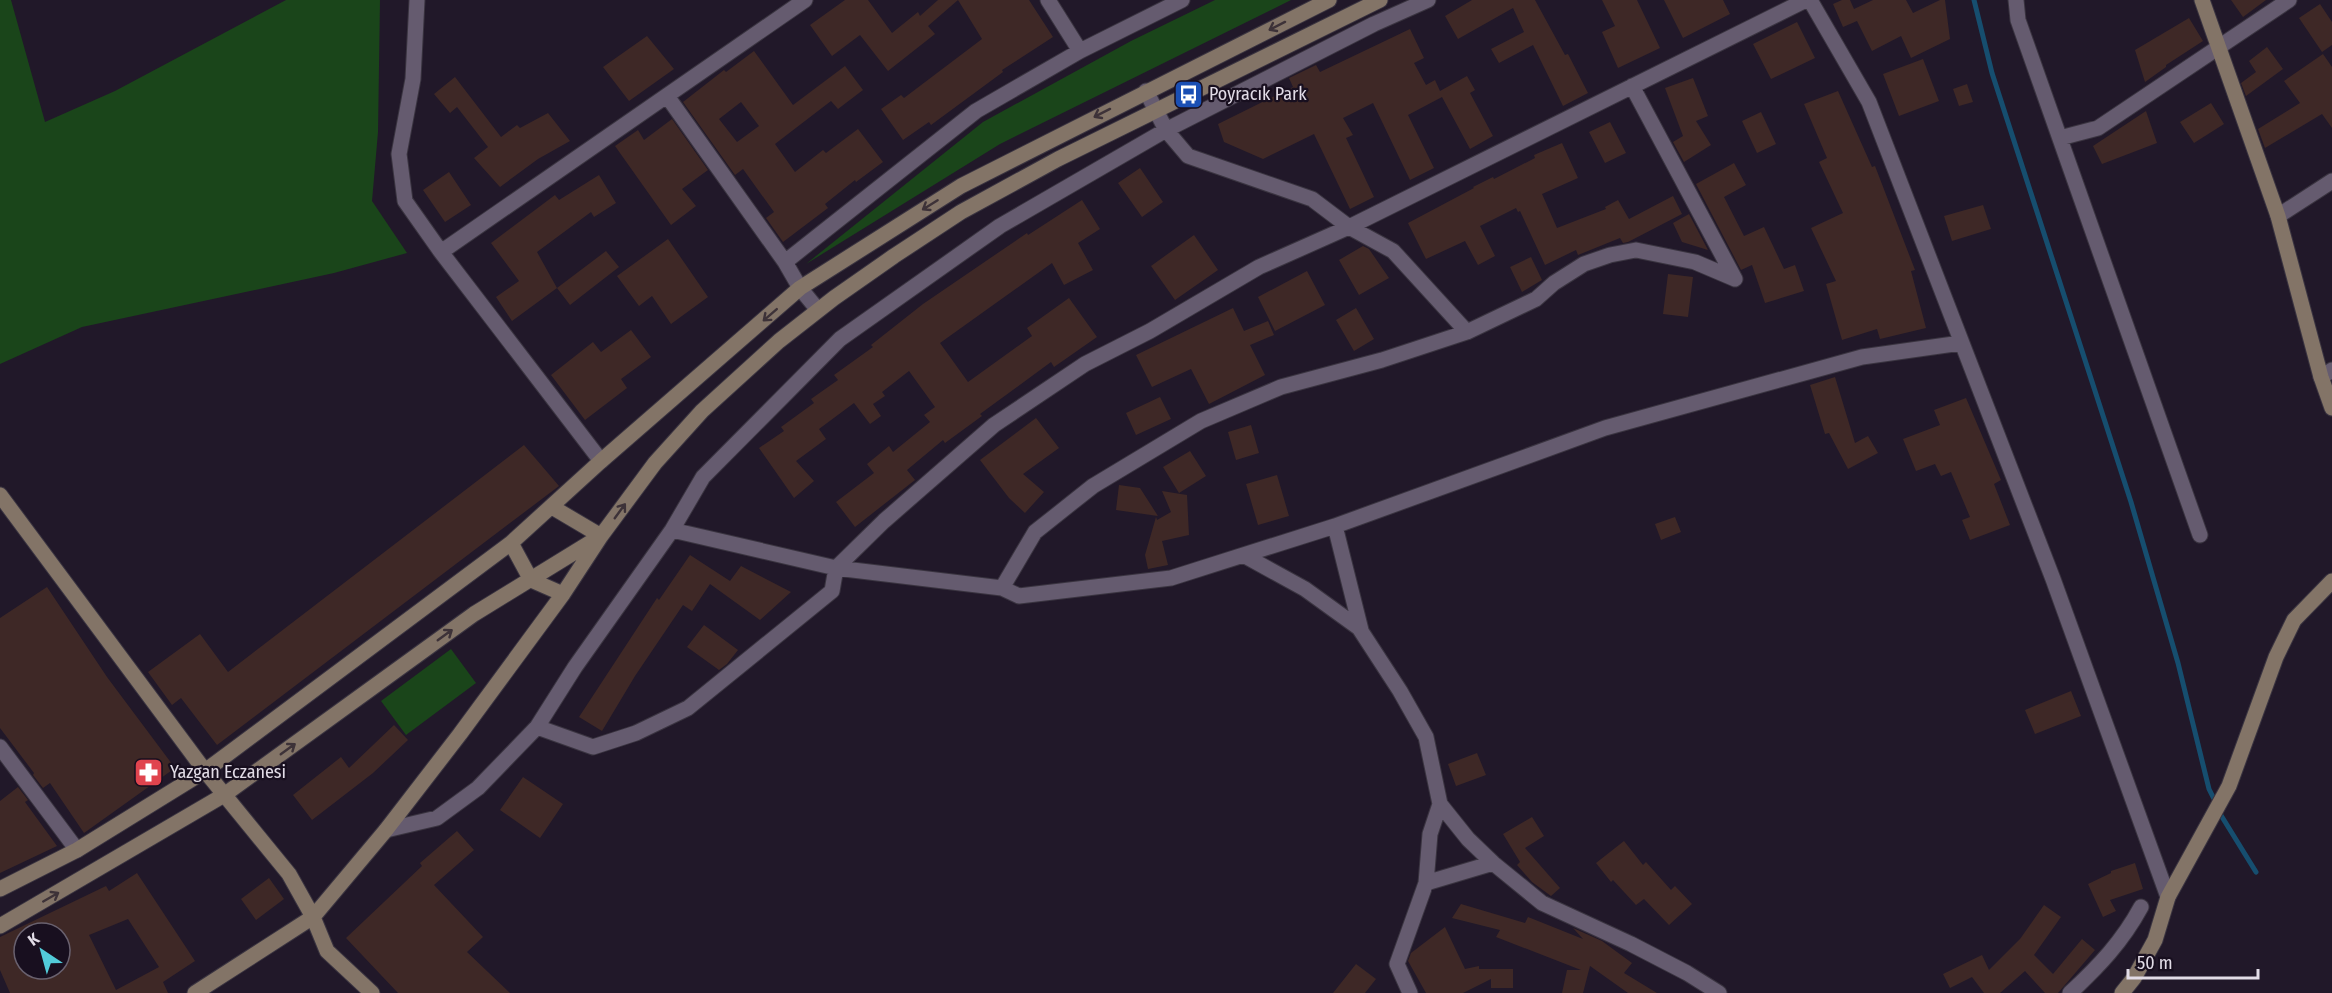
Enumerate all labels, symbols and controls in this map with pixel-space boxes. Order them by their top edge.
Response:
one-way arrow [1268,21,1286,32]
bus stop icon: Poyracık Park [1172,78,1204,110]
place label: Poyracık Park [1209,83,1307,105]
one-way arrow [1094,108,1112,120]
one-way arrow [922,199,939,211]
one-way arrow [763,308,778,322]
one-way arrow [614,503,626,519]
one-way arrow [437,629,453,641]
one-way arrow [279,743,295,756]
pharmacy icon: Yazgan Eczanesi [133,756,165,788]
place label: Yazgan Eczanesi [170,761,286,783]
one-way arrow [42,890,59,902]
north arrow [12,921,72,981]
text: K [24,928,43,950]
scale bar [2128,942,2258,980]
text: 50 m [2137,952,2173,974]

